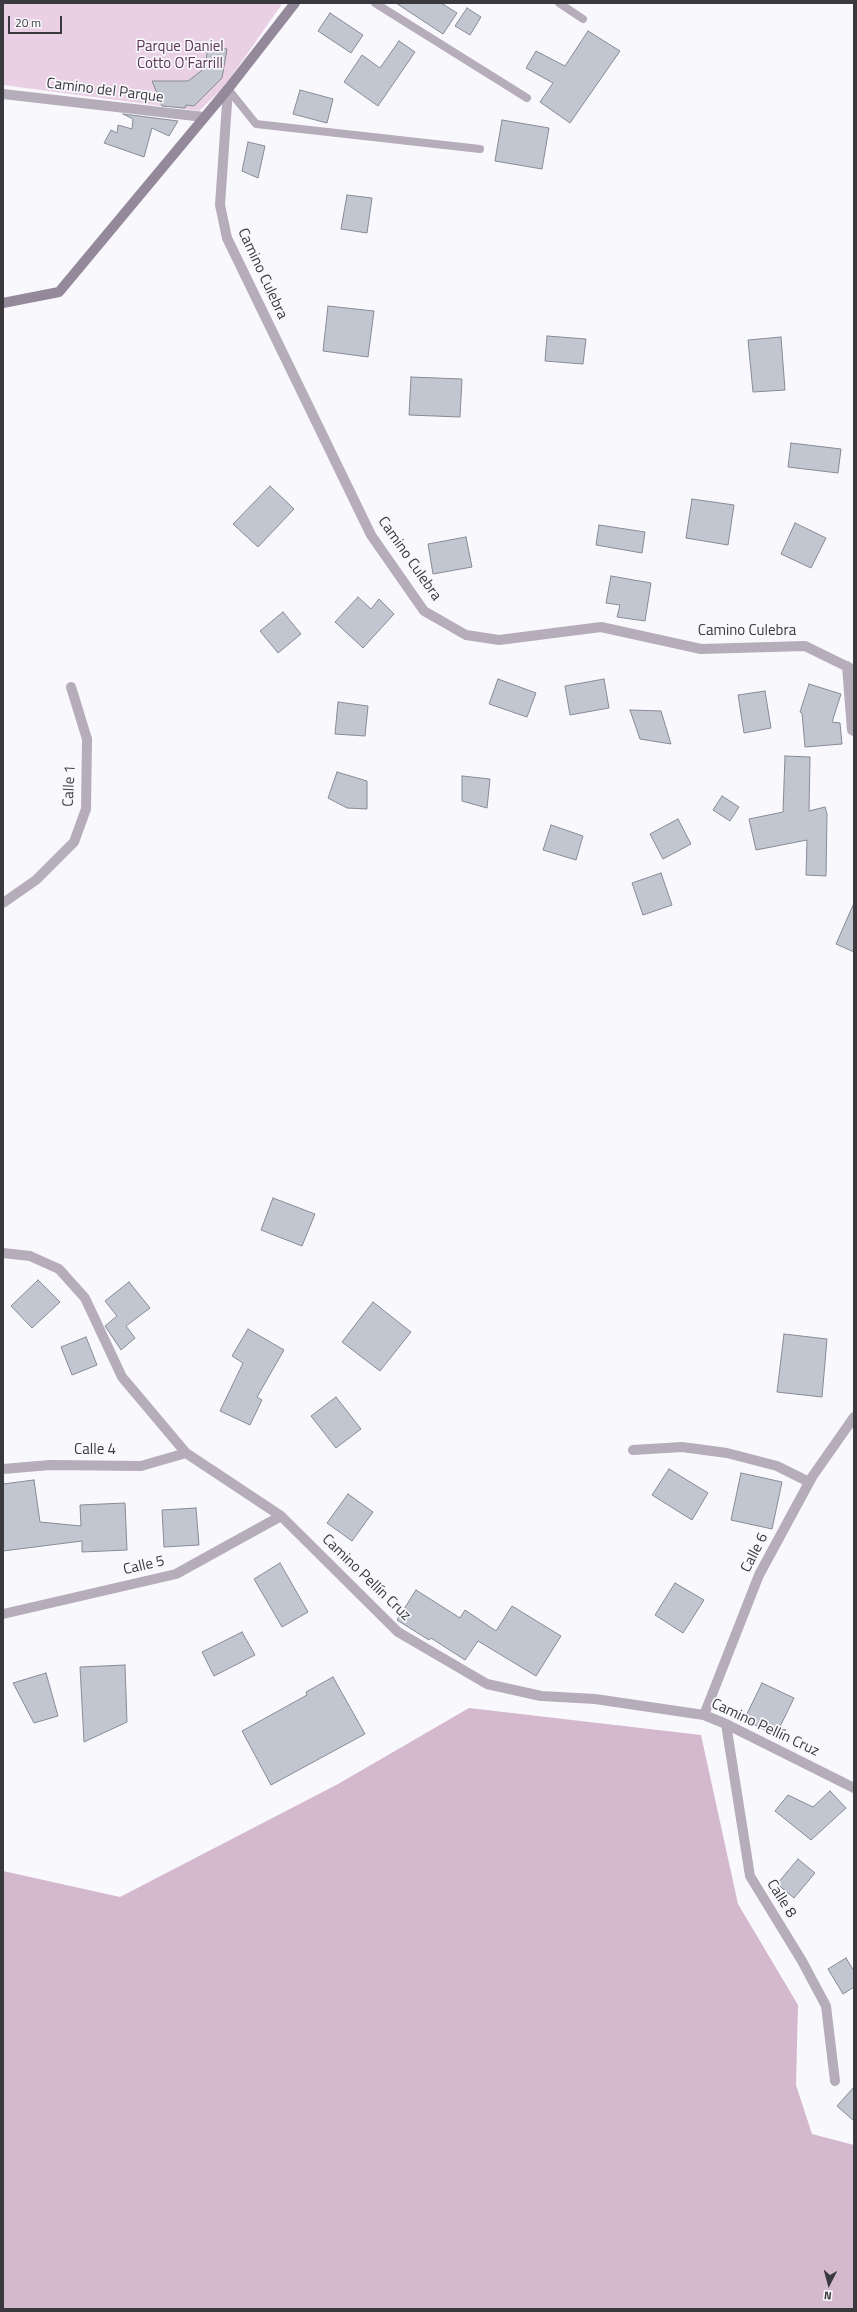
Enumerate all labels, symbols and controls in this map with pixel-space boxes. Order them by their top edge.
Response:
scale bar [10,8,64,34]
text: 20 m [15,13,41,32]
park label: Parque Daniel Cotto O'Farrill [136,38,224,73]
street label: Camino del Parque [45,75,165,107]
street label: Camino Culebra [233,226,291,322]
street label: Camino Culebra [373,514,445,604]
street label: Camino Culebra [698,622,796,640]
street label: Calle 1 [60,765,80,807]
street label: Calle 4 [74,1441,116,1459]
street label: Calle 6 [737,1530,773,1576]
street label: Camino Pellín Cruz [318,1531,414,1625]
street label: Calle 5 [122,1553,166,1579]
street label: Camino Pellín Cruz [708,1695,822,1761]
street label: Calle 8 [762,1876,800,1922]
north arrow [809,2264,849,2304]
text: N [823,2288,832,2304]

